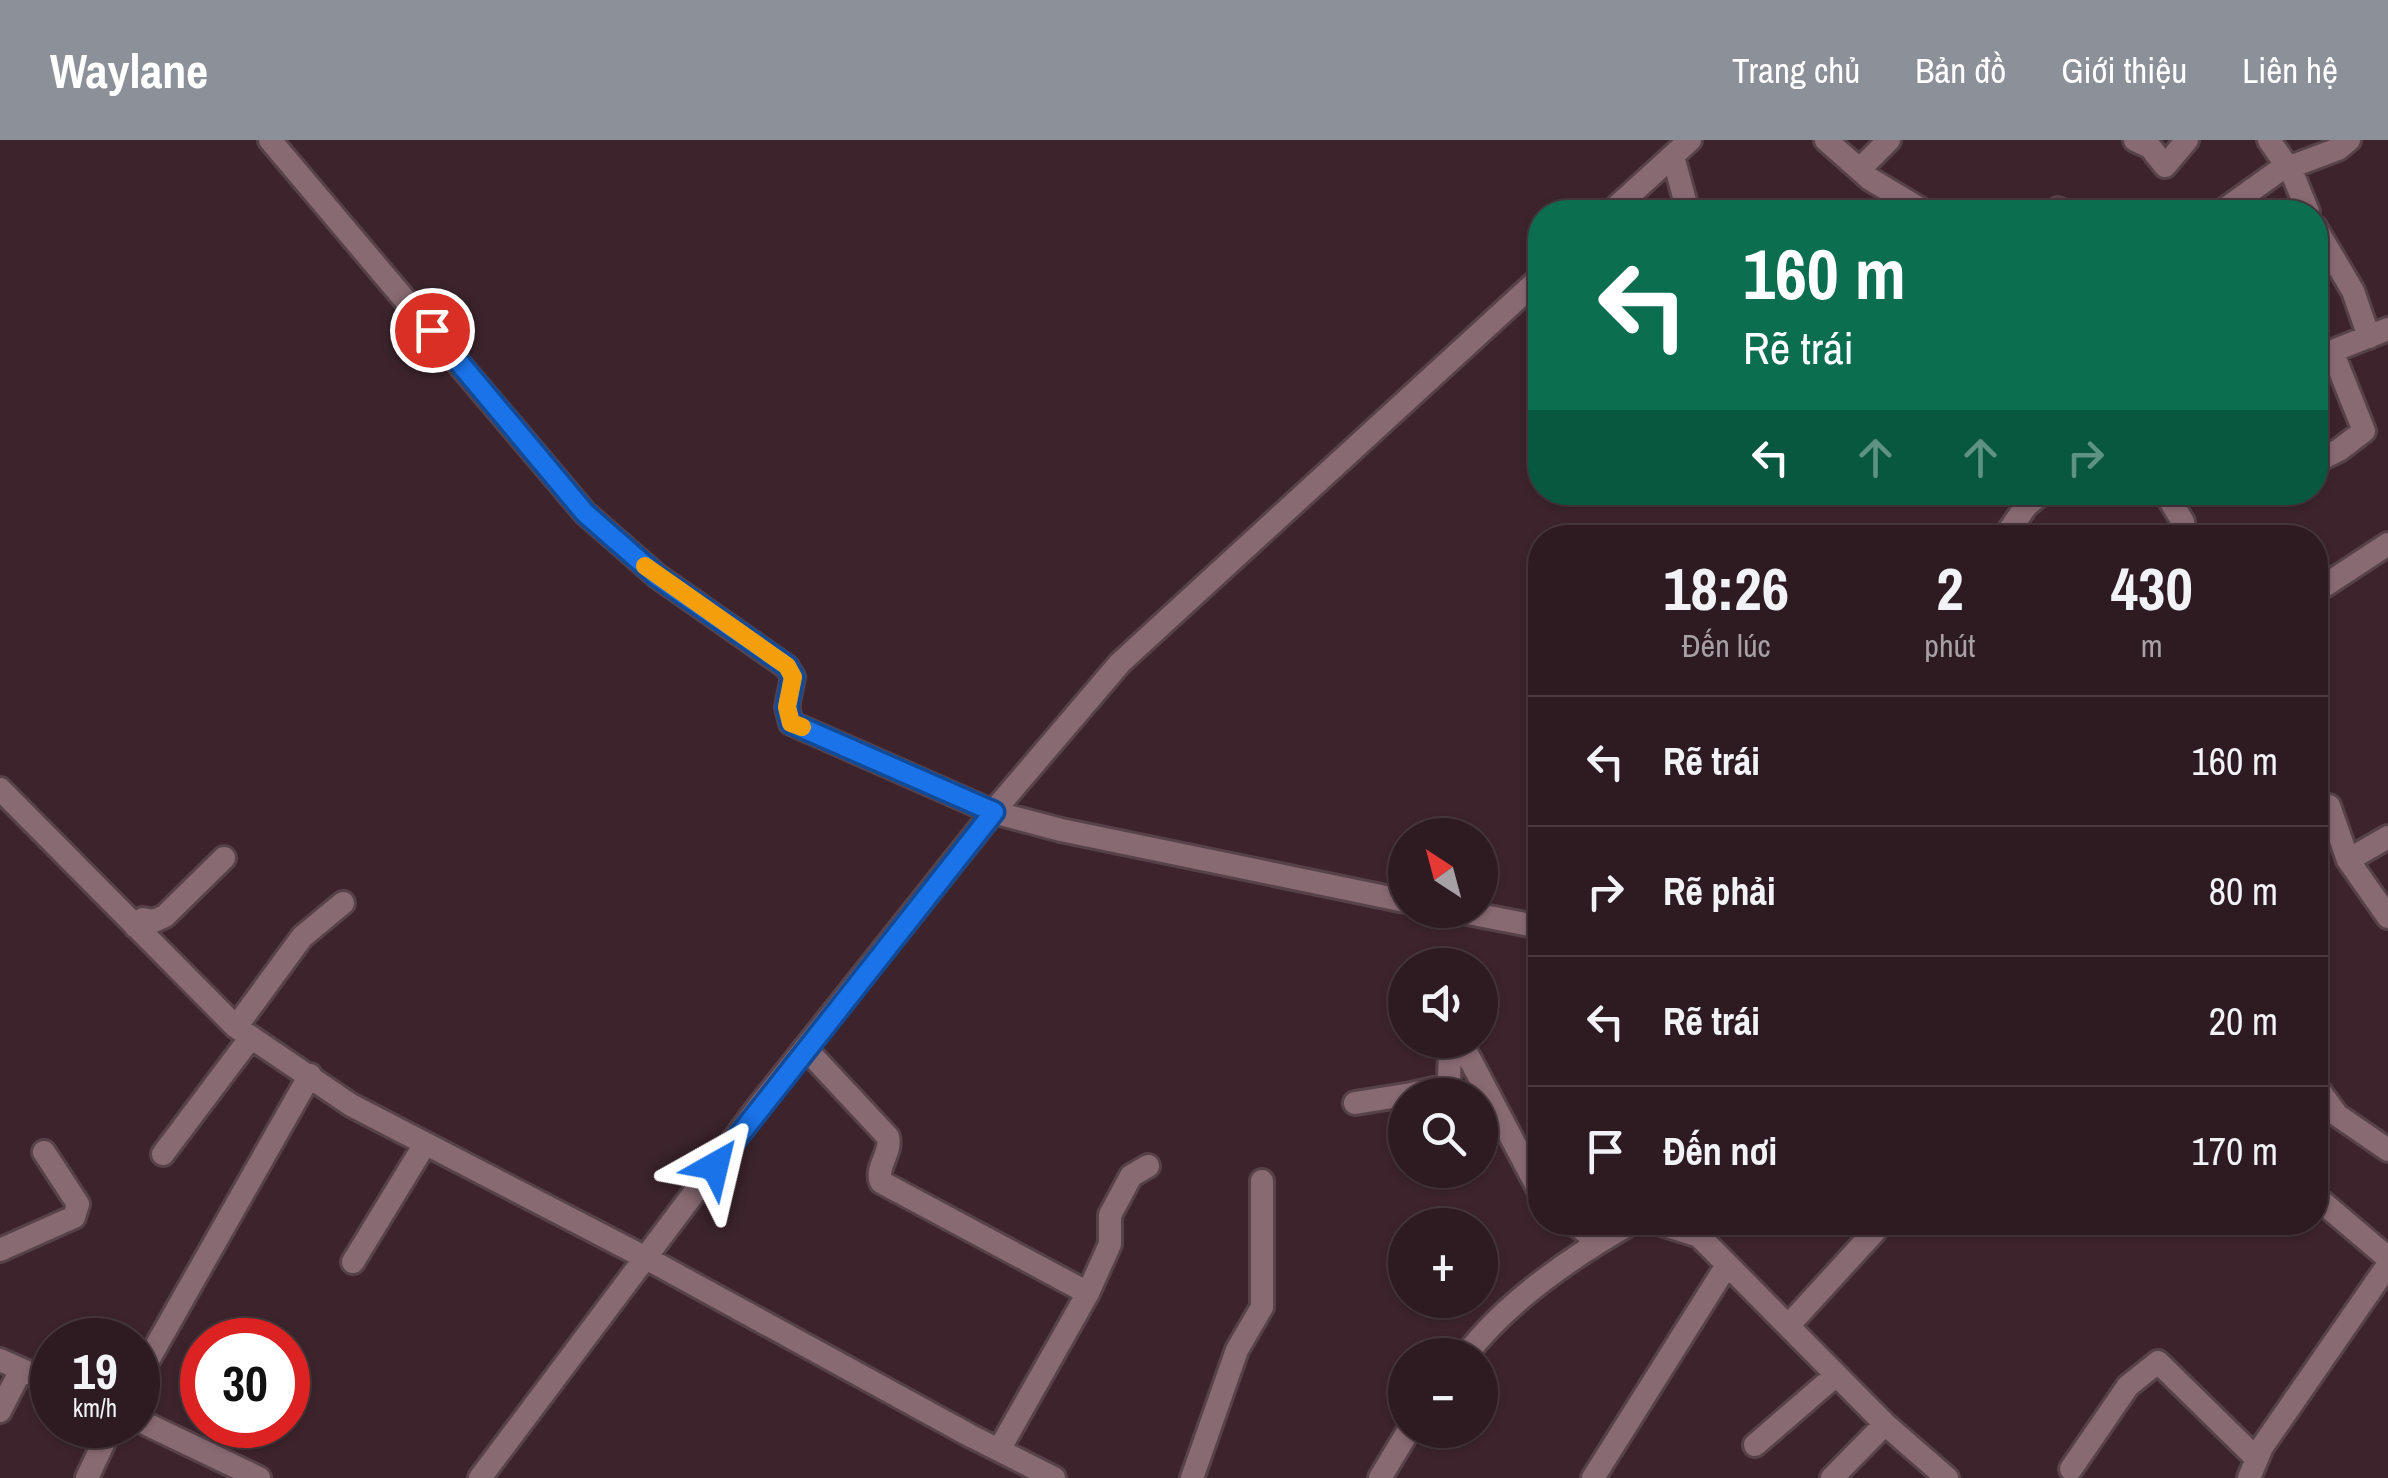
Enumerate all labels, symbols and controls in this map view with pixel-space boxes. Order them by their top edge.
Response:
text: Waylane [50,38,208,103]
text: Trang chủ [1732,47,1860,94]
text: Bản đồ [1915,47,2006,94]
text: Giới thiệu [2061,47,2187,94]
text: Liên hệ [2242,47,2338,94]
text: 160 m [1743,227,1906,321]
icon: left [1578,240,1708,370]
pin [390,288,475,373]
icon: arrive [405,303,460,358]
text: Rẽ trái [1743,317,1854,378]
icon: left [1743,430,1798,485]
icon: ahead [1848,430,1903,485]
icon: ahead [1953,430,2008,485]
icon: right [2058,430,2113,485]
text: 18:26 [1663,548,1789,629]
text: 2 [1936,548,1964,629]
text: 430 [2111,548,2193,629]
text: Đến lúc [1682,624,1771,667]
text: phút [1924,624,1975,667]
text: m [2141,624,2163,667]
icon: left [1578,734,1633,789]
text: Rẽ trái [1663,736,1760,787]
text: 160 m [2191,736,2278,787]
north arrow [1388,818,1498,928]
map controls [1388,818,1498,1448]
icon: right [1578,864,1633,919]
text: Rẽ phải [1663,866,1776,917]
text: 80 m [2209,866,2278,917]
button: sound [1388,948,1498,1058]
icon: left [1578,994,1633,1049]
text: Rẽ trái [1663,996,1760,1047]
text: 20 m [2209,996,2278,1047]
button: search [1388,1078,1498,1188]
position arrow [663,1114,767,1218]
icon: arrive [1578,1124,1633,1179]
text: Đến nơi [1663,1126,1777,1177]
text: 170 m [2191,1126,2278,1177]
button: + [1388,1208,1498,1318]
speed limit sign: 30 [180,1318,310,1448]
text: 19 [72,1337,118,1405]
button: − [1388,1338,1498,1448]
text: km/h [73,1391,117,1425]

